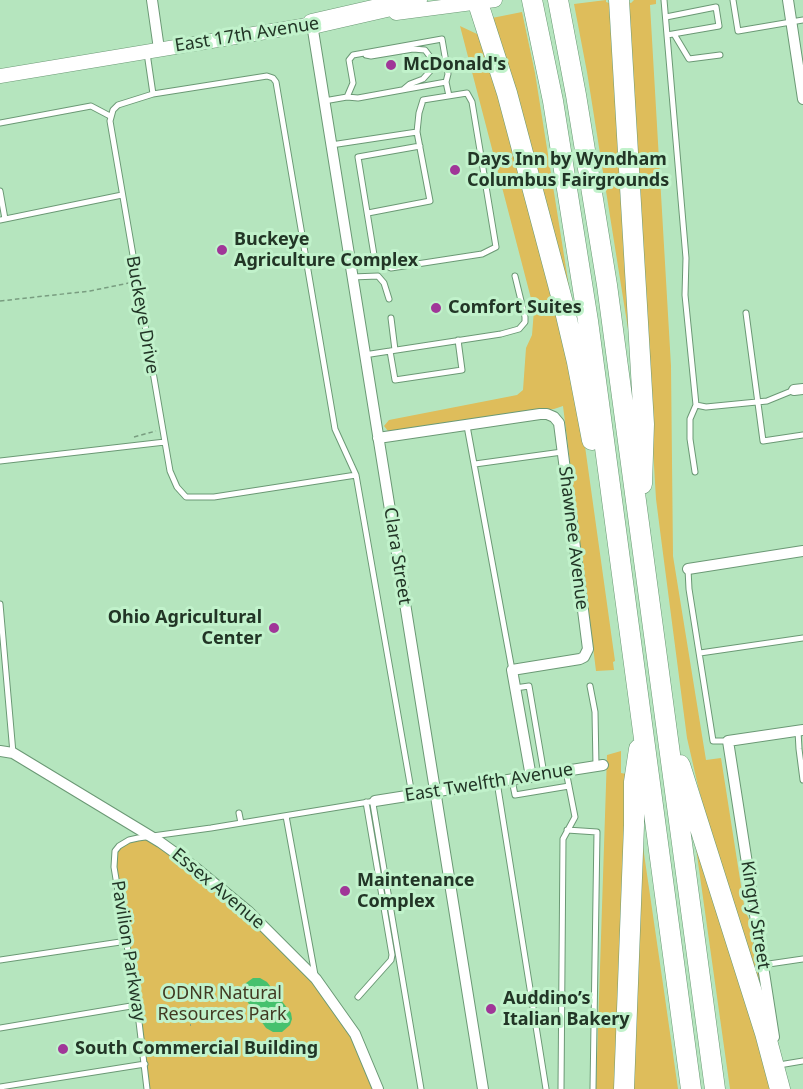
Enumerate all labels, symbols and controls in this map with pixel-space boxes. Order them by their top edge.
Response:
street label: East 17th Avenue [173,13,321,57]
place label: McDonald's [403,54,506,76]
marker: McDonald's [384,58,398,72]
place label: Days Inn by Wyndham Columbus Fairgrounds [467,149,669,192]
marker: Days Inn by Wyndham Columbus Fairgrounds [448,163,462,177]
place label: Buckeye Agriculture Complex [234,229,418,272]
marker: Buckeye Agriculture Complex [215,243,229,257]
street label: Buckeye Drive [121,254,163,376]
place label: Comfort Suites [448,297,582,319]
marker: Comfort Suites [429,301,443,315]
street label: Shawnee Avenue [553,465,593,611]
street label: Clara Street [379,506,415,606]
place label: Ohio Agricultural Center [108,607,262,650]
marker: Ohio Agricultural Center [267,621,281,635]
street label: East Twelfth Avenue [403,759,575,807]
street label: Essex Avenue [167,844,269,934]
street label: Kingry Street [736,859,774,971]
place label: Maintenance Complex [357,870,475,912]
street label: Pavilion Parkway [106,879,150,1023]
marker: Maintenance Complex [338,884,352,898]
park label: ODNR Natural Resources Park [157,983,287,1026]
place label: Auddino’s Italian Bakery [503,988,629,1030]
marker: Auddino’s Italian Bakery [484,1002,498,1016]
place label: South Commercial Building [75,1038,318,1060]
marker: South Commercial Building [56,1042,70,1056]

